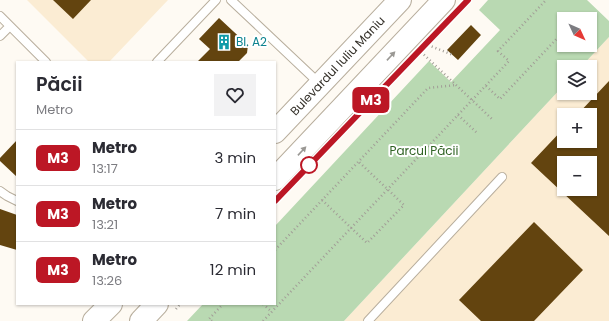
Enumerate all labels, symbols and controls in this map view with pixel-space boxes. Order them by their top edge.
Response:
street label: Bulevardul Iuliu Maniu [286,12,388,119]
north arrow [557,12,597,52]
map controls [557,12,597,196]
building icon: Bl. A2 [215,33,233,51]
place label: Bl. A2 [236,33,267,50]
one-way arrow [386,51,396,61]
button: layers [557,60,597,100]
text: Păcii [36,71,82,98]
button: heart [214,74,256,116]
line badge: M3 [353,87,389,113]
text: M3 [360,90,382,110]
text: Metro [36,100,73,119]
button: + [557,108,597,148]
text: Metro [92,137,137,158]
park label: Parcul Păcii [390,142,458,159]
one-way arrow [297,146,307,156]
text: 3 min [214,147,256,168]
text: M3 [47,148,69,168]
unlabelled marker [300,156,318,174]
button: − [557,156,597,196]
text: 13:17 [92,159,118,178]
text: Metro [92,193,137,214]
text: 7 min [215,203,256,224]
text: M3 [47,204,69,224]
text: 13:21 [92,215,118,234]
text: Metro [92,249,137,270]
text: 12 min [210,259,256,280]
text: M3 [47,260,69,280]
text: 13:26 [92,271,122,290]

